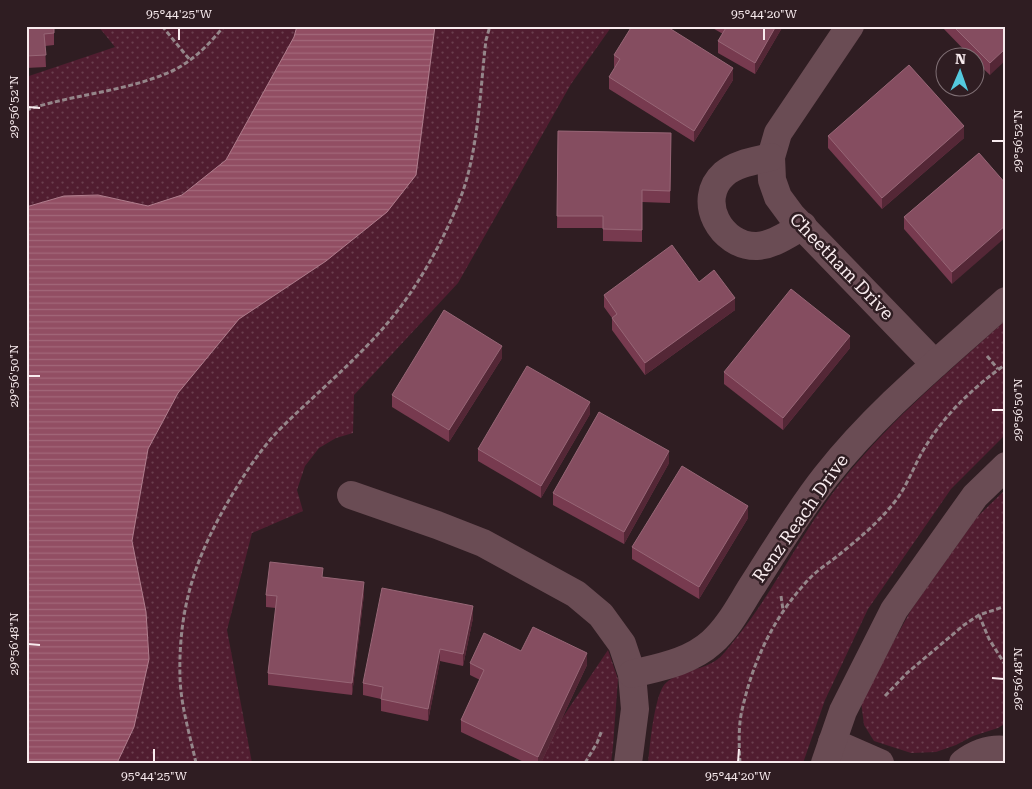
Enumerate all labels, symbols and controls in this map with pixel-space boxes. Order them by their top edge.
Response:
text: 95°44'25"W [146,7,213,21]
text: 95°44'20"W [731,7,798,21]
north arrow [934,48,984,98]
text: N [955,51,966,67]
text: 29°56'52"N [7,75,21,139]
text: 29°56'52"N [1011,109,1025,173]
street label: Cheetham Drive [786,208,898,324]
text: 29°56'50"N [7,344,21,408]
text: 29°56'50"N [1011,378,1025,442]
street label: Renz Reach Drive [748,450,852,586]
text: 29°56'48"N [7,612,21,676]
text: 29°56'48"N [1011,647,1025,711]
text: 95°44'25"W [121,769,188,783]
text: 95°44'20"W [705,769,772,783]

